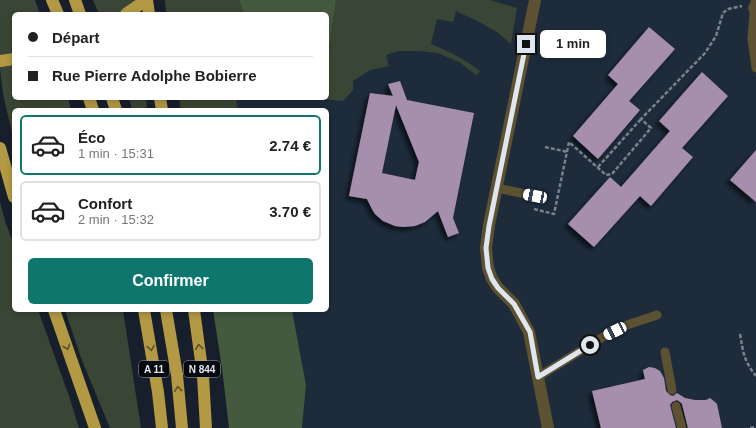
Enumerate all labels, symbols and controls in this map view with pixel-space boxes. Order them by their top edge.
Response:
text: Départ [52,29,100,46]
callout: 1 min [540,30,606,58]
route end [517,35,535,53]
text: 1 min [556,36,590,51]
text: Rue Pierre Adolphe Bobierre [52,67,257,84]
icon: car [30,127,66,163]
text: Éco [78,129,106,146]
text: 2.74 € [269,137,311,154]
text: 1 min · 15:31 [78,146,154,161]
car [522,188,548,204]
icon: car [30,193,66,229]
text: Confort [78,195,132,212]
text: 3.70 € [269,203,311,220]
text: 2 min · 15:32 [78,212,154,227]
button: Confirmer [28,258,313,304]
car [602,320,628,342]
route start [581,336,599,354]
one-way arrow [62,343,71,350]
one-way arrow [195,344,204,350]
one-way arrow [146,345,155,352]
road number: A 11 [139,361,169,377]
road number: N 844 [184,361,220,377]
one-way arrow [174,386,183,392]

